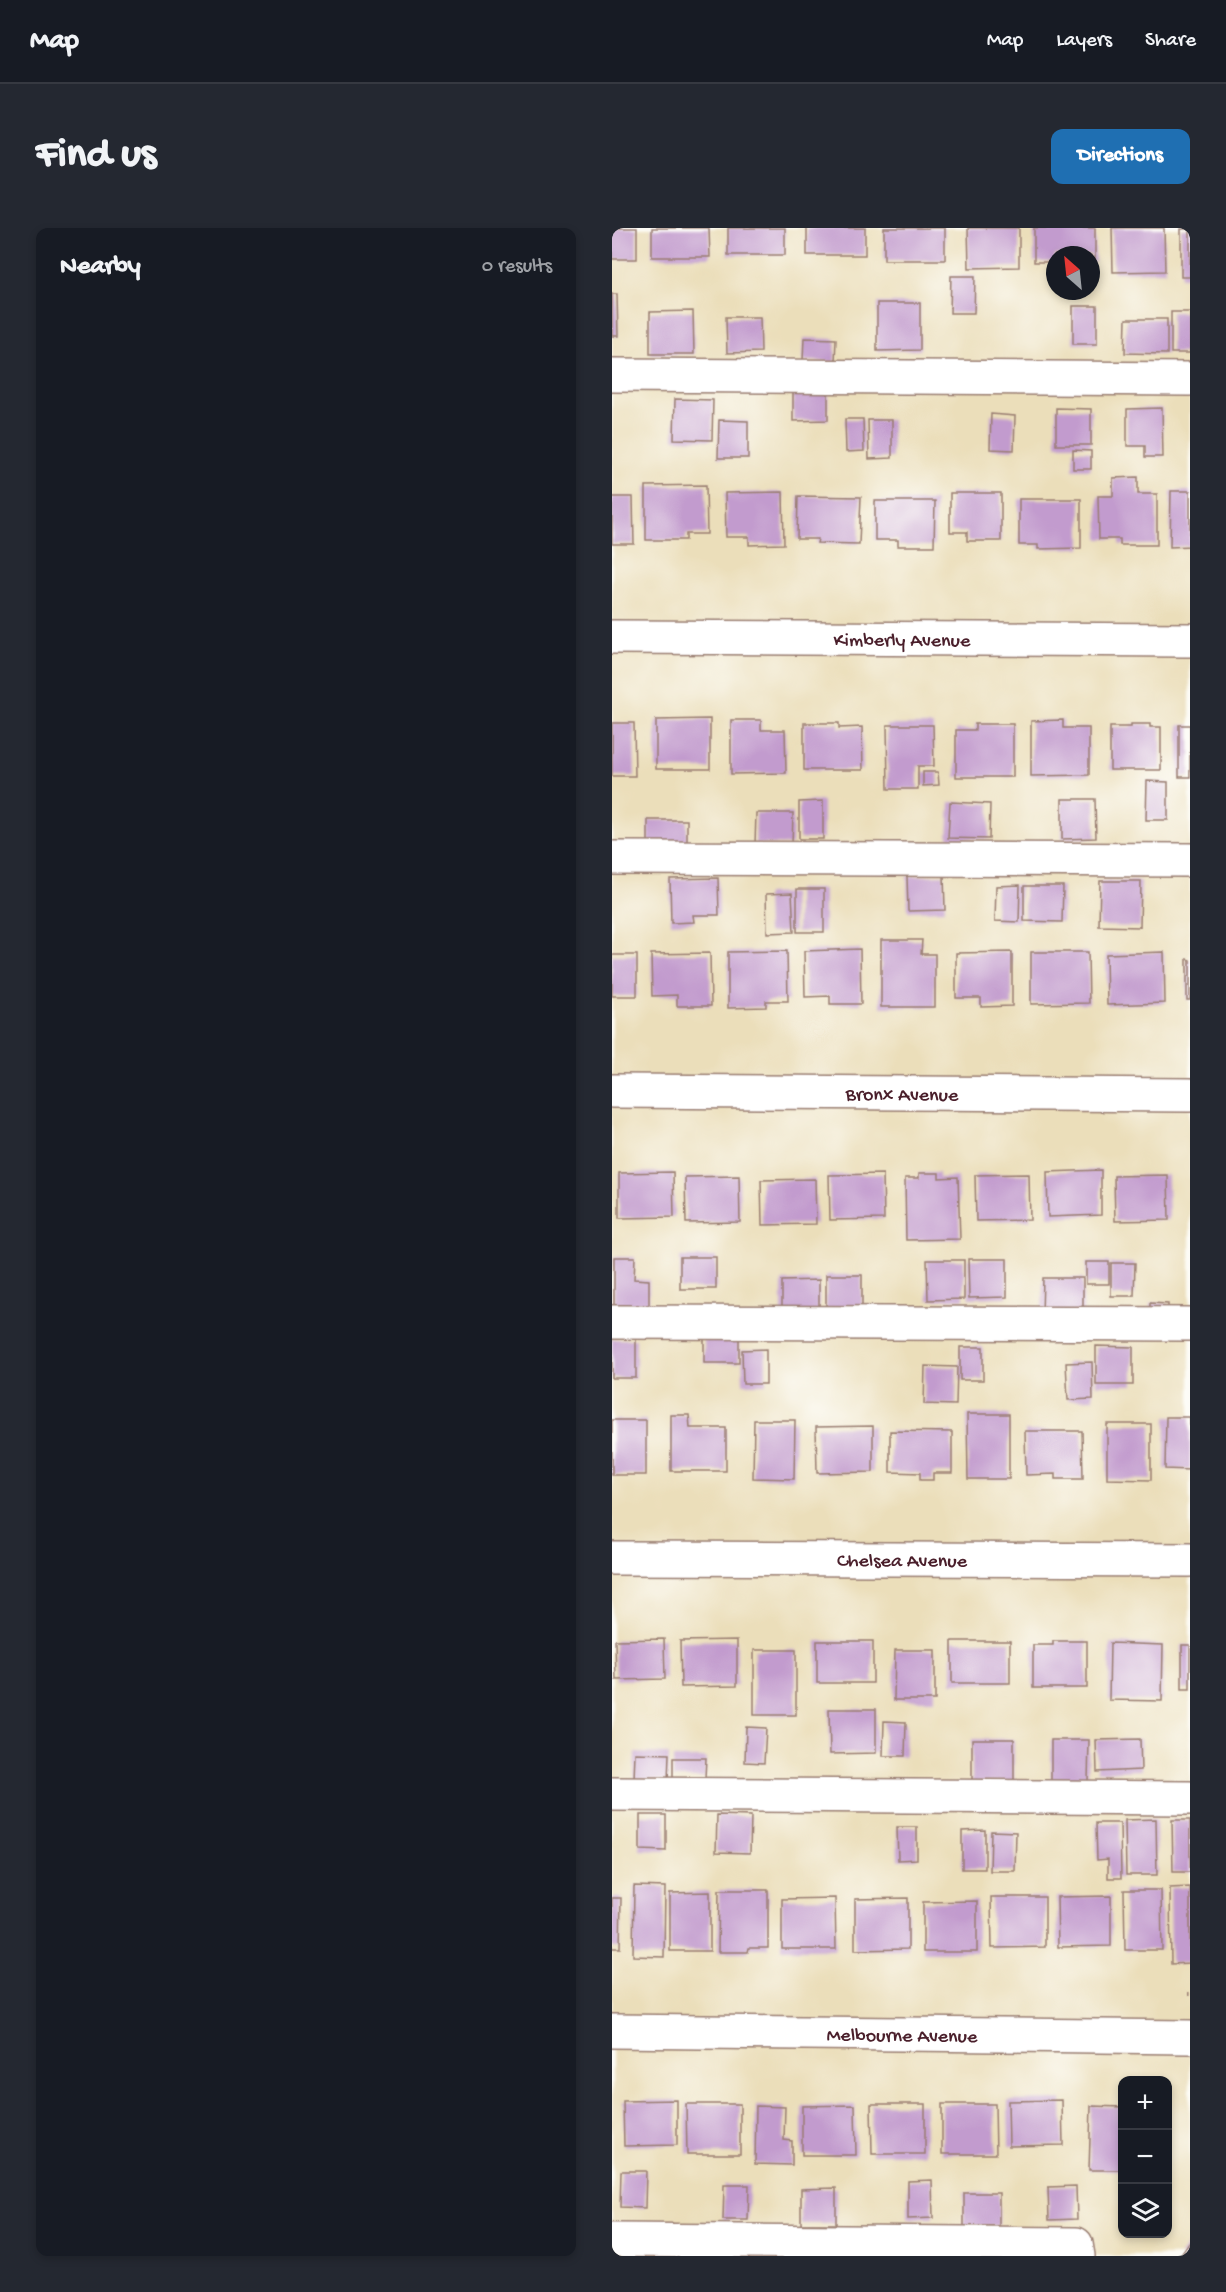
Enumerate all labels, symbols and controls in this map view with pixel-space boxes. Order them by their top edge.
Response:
text: Map [30,25,79,58]
text: Map [987,29,1023,54]
text: Layers [1056,29,1112,54]
text: Share [1145,29,1196,54]
button: Directions [1051,129,1190,184]
text: Find us [36,132,156,181]
north arrow [1046,246,1100,300]
text: Nearby [60,252,141,283]
text: 0 results [482,256,552,279]
street label: Kimberly Avenue [834,630,971,654]
street label: Bronx Avenue [845,1085,959,1108]
street label: Chelsea Avenue [837,1551,968,1574]
street label: Melbourne Avenue [826,2025,978,2050]
map controls [1118,2076,1172,2238]
button: + [1118,2076,1172,2130]
button: − [1118,2130,1172,2184]
button: layers [1118,2184,1172,2238]

